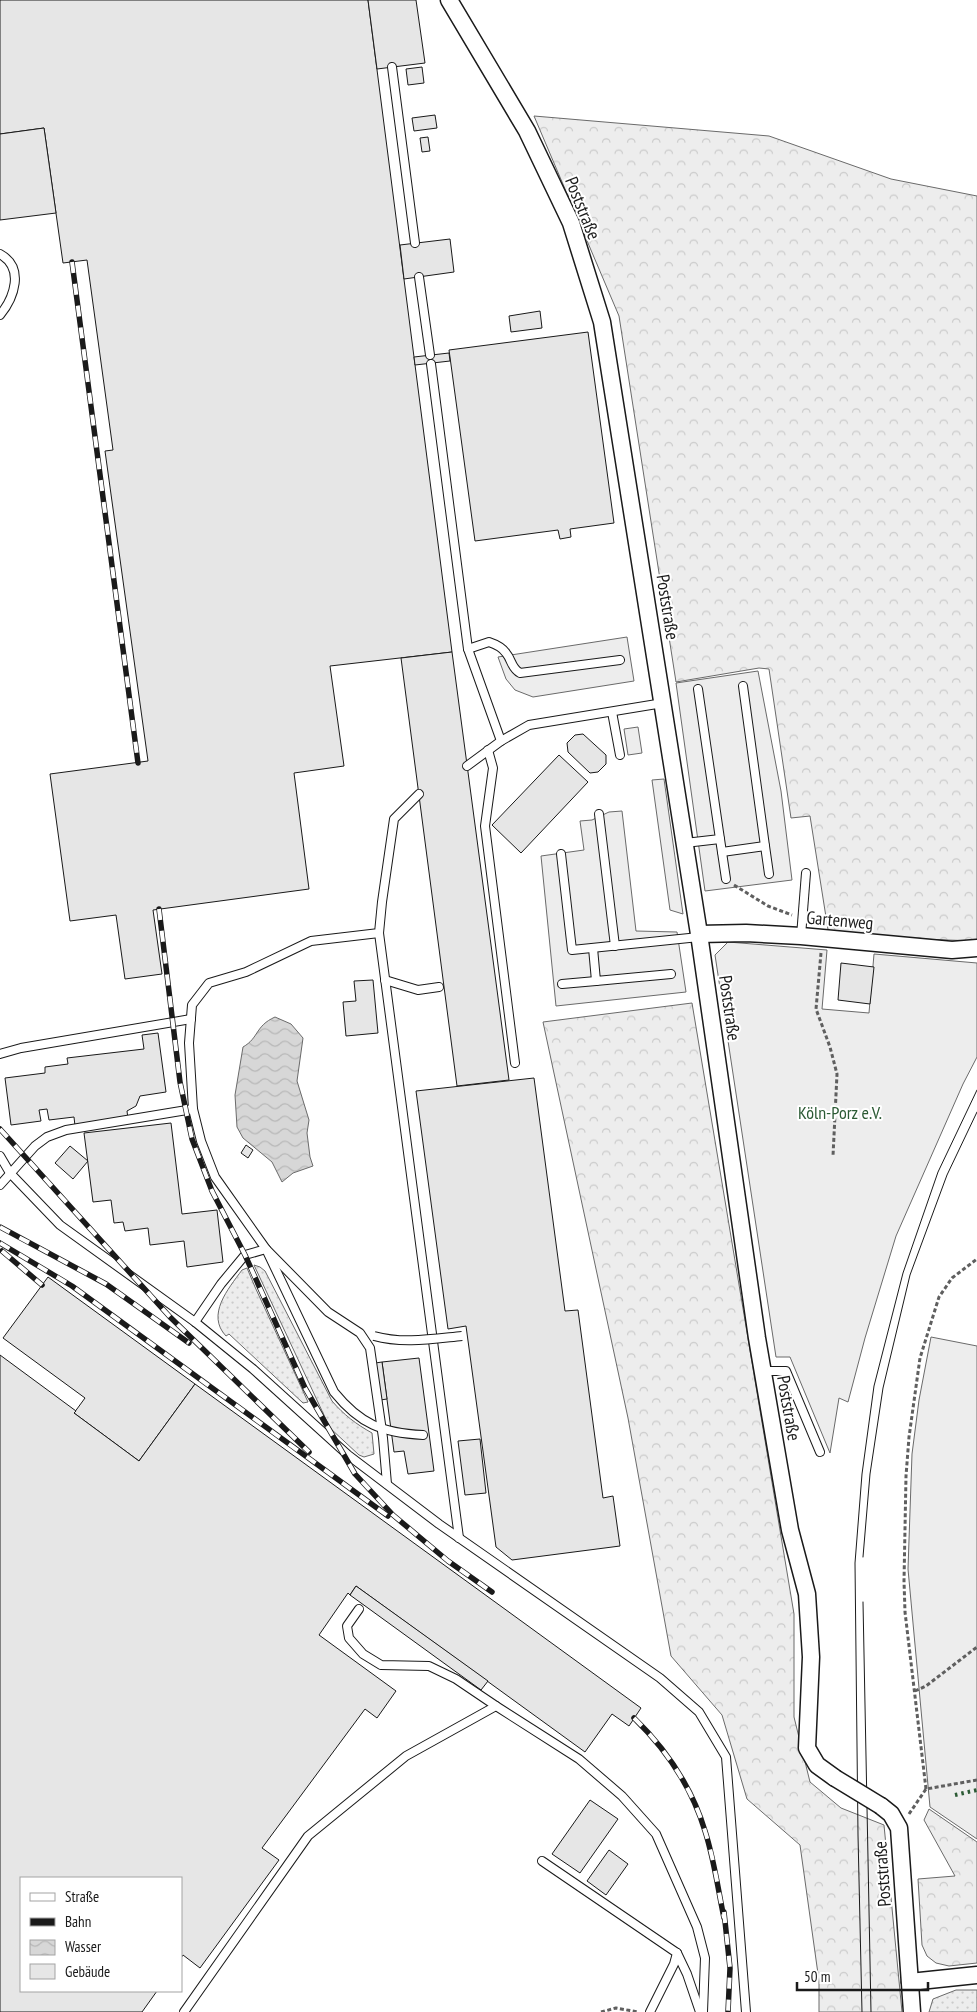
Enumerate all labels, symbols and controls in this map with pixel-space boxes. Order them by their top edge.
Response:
street label: Poststraße [560,173,606,243]
street label: Poststraße [651,573,685,641]
street label: Gartenweg [806,906,874,934]
street label: Poststraße [714,974,746,1042]
park label: Köln-Porz e.V. [798,1101,882,1124]
street label: Poststraße [772,1374,806,1442]
street label: Poststraße [868,1840,896,1908]
legend [20,1877,182,1992]
text: Straße [65,1887,99,1906]
text: Bahn [65,1912,91,1931]
text: Wasser [65,1937,102,1956]
scale bar [797,1960,928,1992]
text: Gebäude [65,1962,110,1981]
text: 50 m [804,1967,830,1986]

